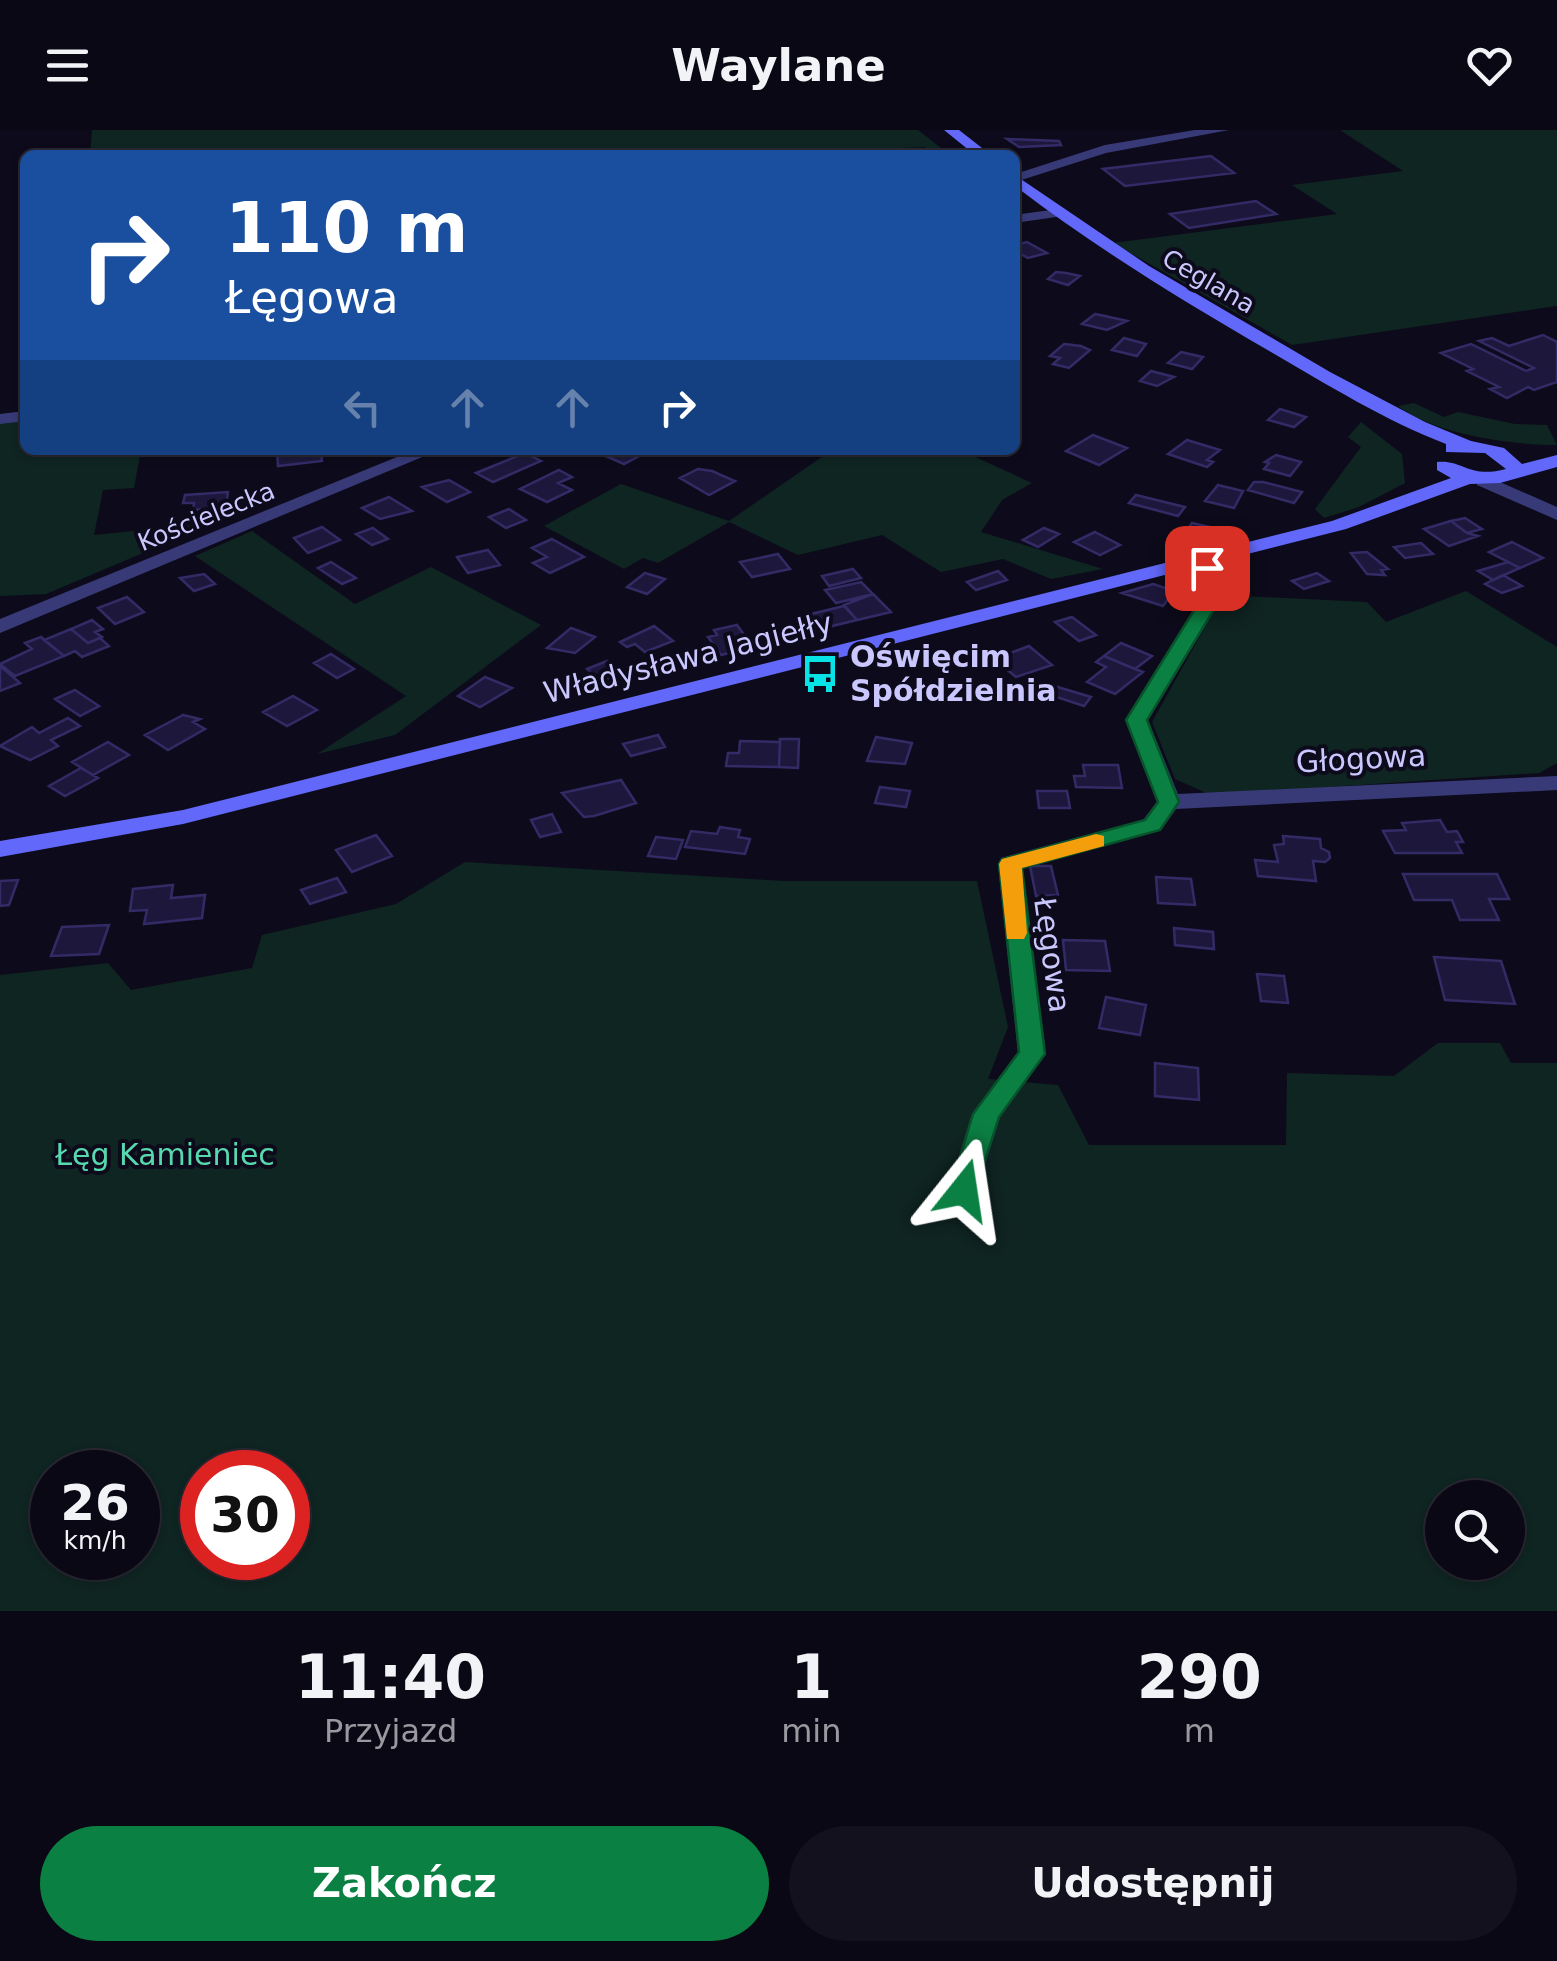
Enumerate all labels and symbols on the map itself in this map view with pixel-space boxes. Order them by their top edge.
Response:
street label: Ceglana [1157,243,1260,320]
street label: Kościelecka [134,476,279,557]
pin [1165,526,1250,611]
street label: Władysława Jagiełły [540,605,836,710]
place label: Oświęcim Spółdzielnia [850,639,1057,708]
bus stop icon: Oświęcim Spółdzielnia [799,653,841,695]
street label: Głogowa [1295,738,1427,779]
street label: Łęgowa [1027,894,1078,1015]
park label: Łęg Kamieniec [54,1137,275,1172]
position arrow [912,1138,1016,1242]
speed limit sign: 30 [180,1450,310,1580]

